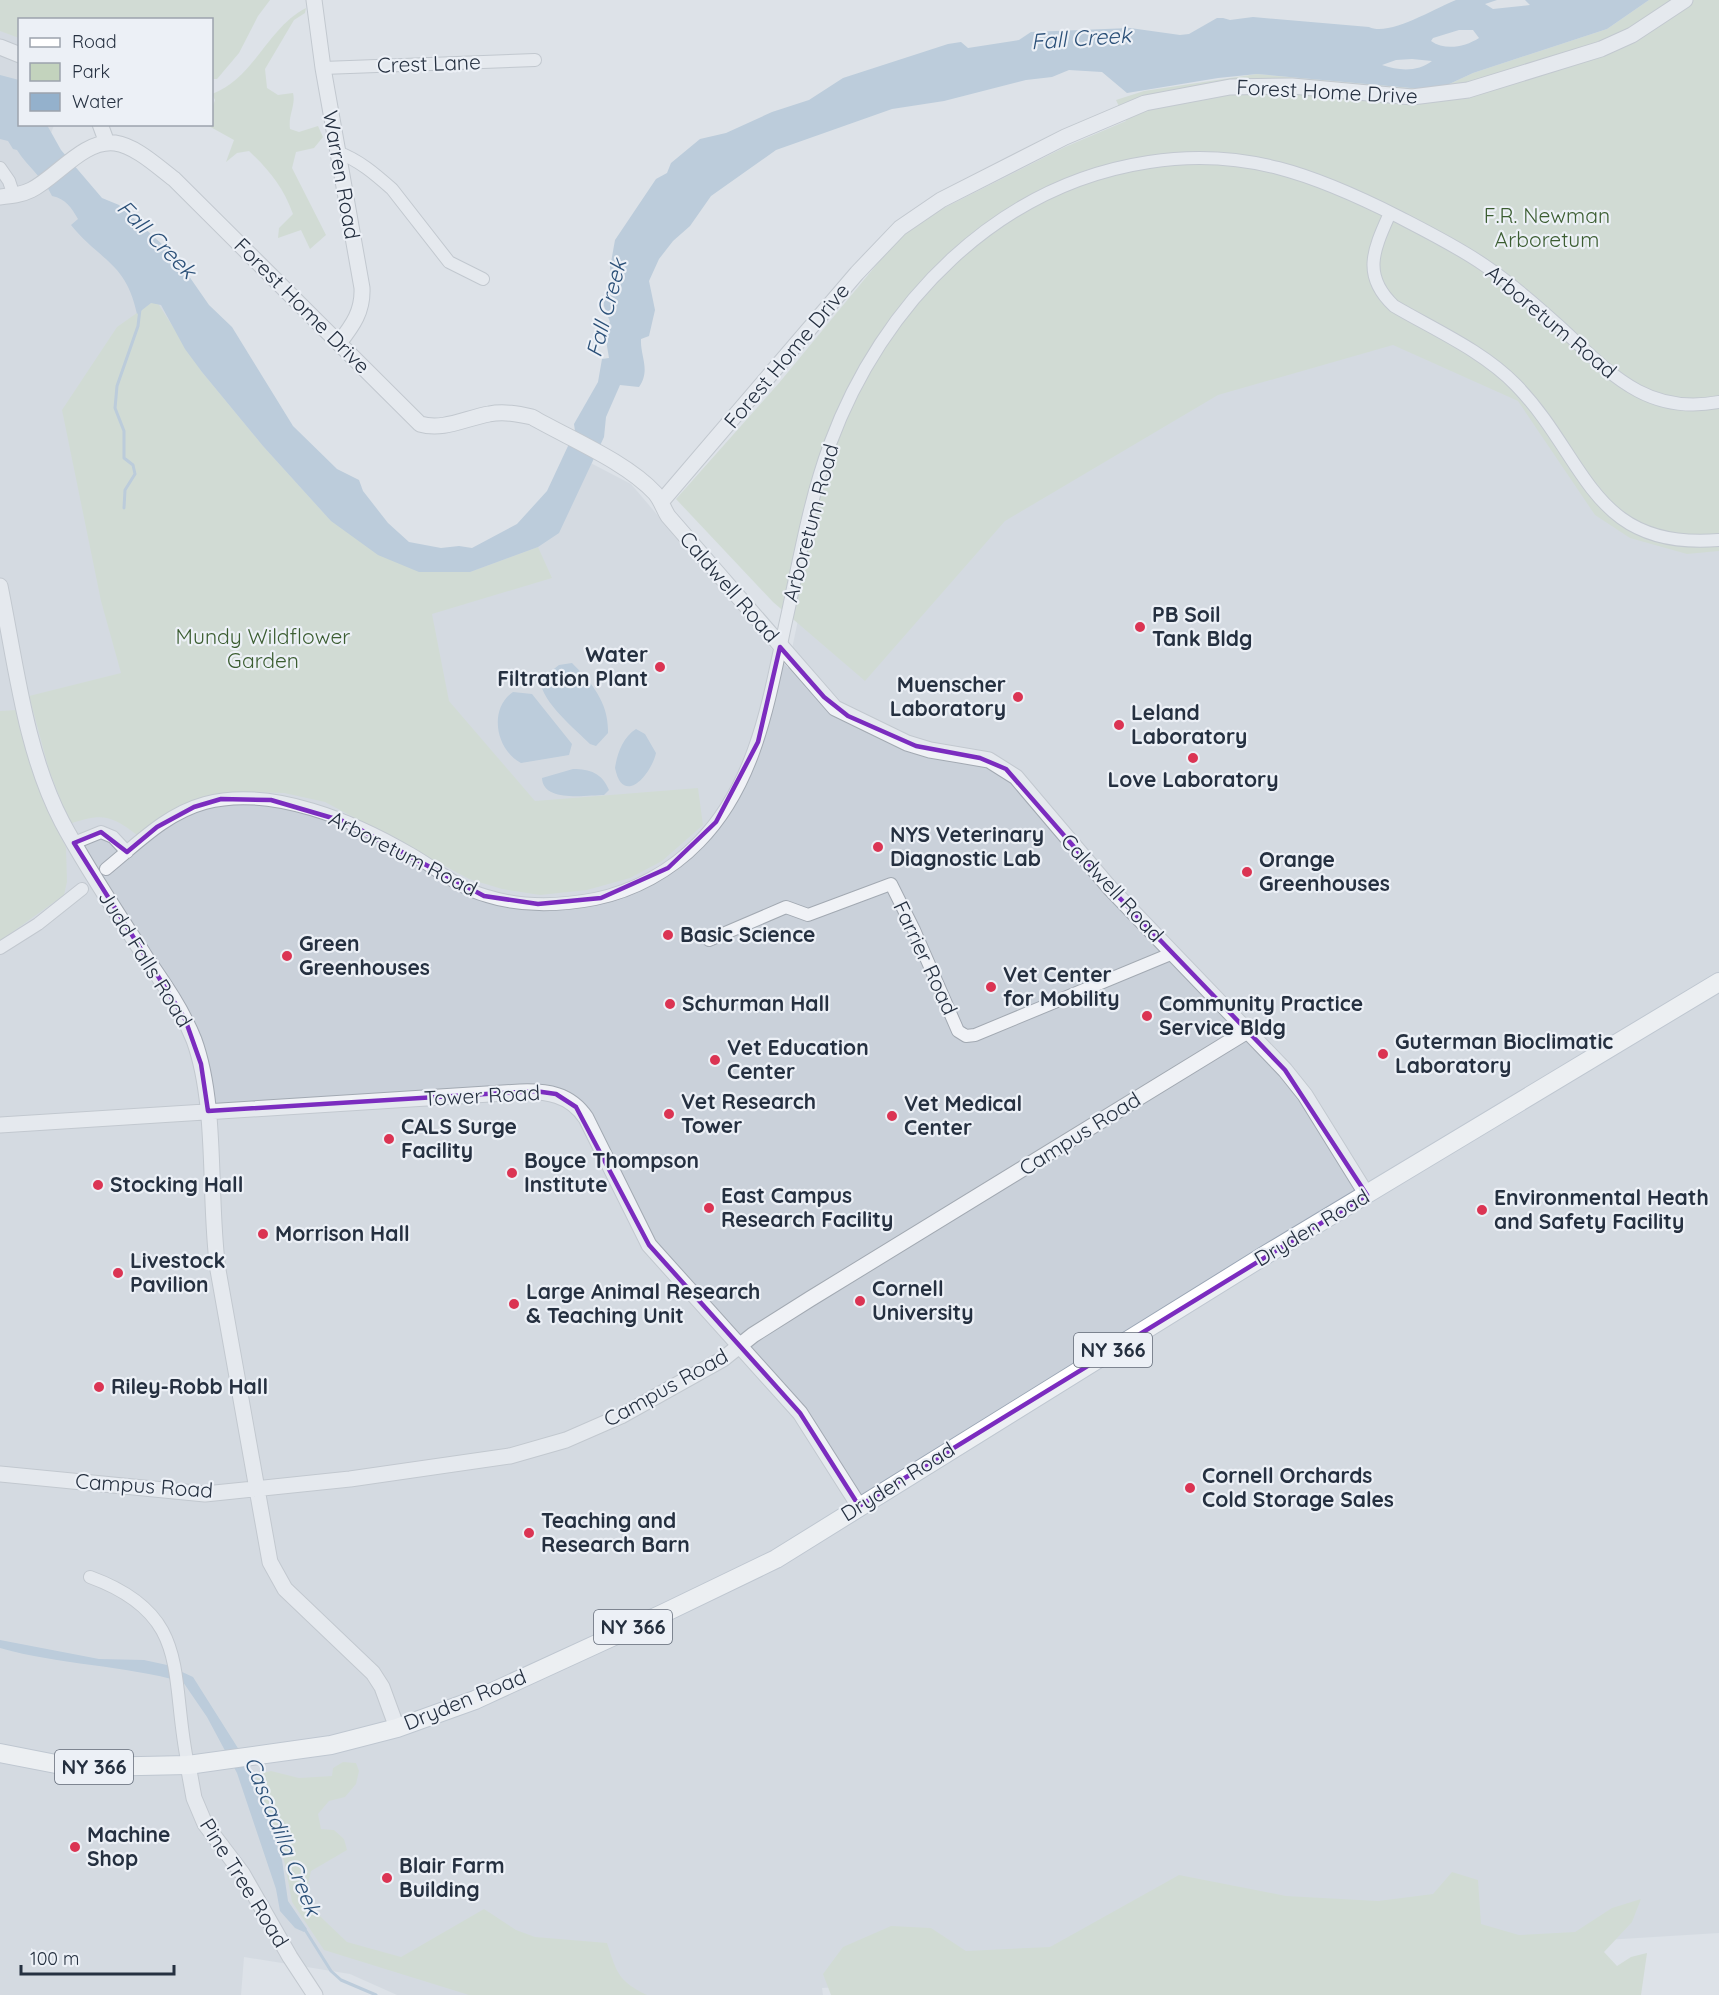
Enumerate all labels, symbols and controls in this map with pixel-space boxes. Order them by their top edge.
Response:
legend [18,18,213,126]
water label: Fall Creek [1030,20,1134,55]
text: Road [72,30,117,53]
street label: Crest Lane [377,48,481,78]
text: Park [72,60,110,83]
street label: Forest Home Drive [1236,73,1418,109]
text: Water [72,90,123,113]
street label: Warren Road [318,108,366,241]
water label: Fall Creek [112,194,204,286]
park label: F.R. Newman Arboretum [1484,202,1610,252]
street label: Forest Home Drive [229,232,376,379]
water label: Fall Creek [579,254,633,360]
street label: Arboretum Road [1481,259,1622,383]
street label: Forest Home Drive [718,277,855,433]
street label: Arboretum Road [776,441,844,605]
street label: Caldwell Road [674,525,785,647]
place label: PB Soil Tank Bldg [1152,601,1252,651]
marker: PB Soil Tank Bldg [1133,620,1147,634]
park label: Mundy Wildflower Garden [176,623,350,673]
place label: Water Filtration Plant [497,641,648,691]
marker: Water Filtration Plant [653,660,667,674]
place label: Muenscher Laboratory [890,671,1006,721]
marker: Muenscher Laboratory [1011,690,1025,704]
place label: Leland Laboratory [1131,699,1247,749]
marker: Leland Laboratory [1112,718,1126,732]
marker: Love Laboratory [1186,751,1200,765]
place label: Love Laboratory [1107,766,1279,792]
street label: Arboretum Road [325,805,482,902]
place label: NYS Veterinary Diagnostic Lab [890,821,1044,871]
street label: Caldwell Road [1056,828,1170,947]
marker: NYS Veterinary Diagnostic Lab [871,840,885,854]
place label: Orange Greenhouses [1259,846,1390,896]
marker: Orange Greenhouses [1240,865,1254,879]
street label: Judd Falls Road [93,885,198,1032]
street label: Farrier Road [888,897,964,1019]
place label: Basic Science [680,921,815,947]
marker: Basic Science [661,928,675,942]
place label: Green Greenhouses [299,930,430,980]
marker: Green Greenhouses [280,949,294,963]
place label: Vet Center for Mobility [1003,961,1120,1011]
marker: Vet Center for Mobility [984,980,998,994]
place label: Schurman Hall [682,990,830,1016]
place label: Community Practice Service Bldg [1159,990,1363,1040]
marker: Schurman Hall [663,997,677,1011]
marker: Community Practice Service Bldg [1140,1009,1154,1023]
place label: Guterman Bioclimatic Laboratory [1395,1028,1613,1078]
place label: Vet Education Center [727,1034,869,1084]
marker: Guterman Bioclimatic Laboratory [1376,1047,1390,1061]
marker: Vet Education Center [708,1053,722,1067]
street label: Tower Road [423,1079,541,1111]
street label: Campus Road [1014,1086,1145,1181]
place label: Vet Research Tower [681,1088,816,1138]
place label: Vet Medical Center [904,1090,1022,1140]
marker: Vet Research Tower [662,1107,676,1121]
marker: Vet Medical Center [885,1109,899,1123]
place label: CALS Surge Facility [401,1113,517,1163]
marker: CALS Surge Facility [382,1132,396,1146]
place label: Boyce Thompson Institute [524,1147,699,1197]
marker: Boyce Thompson Institute [505,1166,519,1180]
place label: Stocking Hall [110,1171,243,1197]
marker: Stocking Hall [91,1178,105,1192]
place label: East Campus Research Facility [721,1182,893,1232]
street label: Dryden Road [1249,1183,1374,1272]
place label: Environmental Heath and Safety Facility [1494,1184,1709,1234]
marker: East Campus Research Facility [702,1201,716,1215]
marker: Environmental Heath and Safety Facility [1475,1203,1489,1217]
place label: Morrison Hall [275,1220,410,1246]
marker: Morrison Hall [256,1227,270,1241]
place label: Livestock Pavilion [130,1247,225,1297]
marker: Livestock Pavilion [111,1266,125,1280]
place label: Cornell University [872,1275,973,1325]
place label: Large Animal Research & Teaching Unit [526,1278,760,1328]
marker: Cornell University [853,1294,867,1308]
marker: Large Animal Research & Teaching Unit [507,1297,521,1311]
road number: NY 366 [1074,1333,1152,1367]
street label: Campus Road [599,1342,732,1432]
place label: Riley-Robb Hall [111,1373,268,1399]
marker: Riley-Robb Hall [92,1380,106,1394]
street label: Dryden Road [836,1436,959,1527]
place label: Cornell Orchards Cold Storage Sales [1202,1462,1394,1512]
street label: Campus Road [74,1467,214,1503]
marker: Cornell Orchards Cold Storage Sales [1183,1481,1197,1495]
place label: Teaching and Research Barn [541,1507,690,1557]
marker: Teaching and Research Barn [522,1526,536,1540]
road number: NY 366 [594,1610,672,1644]
street label: Dryden Road [400,1663,530,1735]
road number: NY 366 [55,1750,133,1784]
water label: Cascadilla Creek [238,1752,329,1922]
street label: Pine Tree Road [195,1813,295,1952]
place label: Machine Shop [87,1821,170,1871]
marker: Machine Shop [68,1840,82,1854]
place label: Blair Farm Building [399,1852,505,1902]
marker: Blair Farm Building [380,1871,394,1885]
scale bar [21,1938,174,1976]
text: 100 m [30,1947,79,1970]

